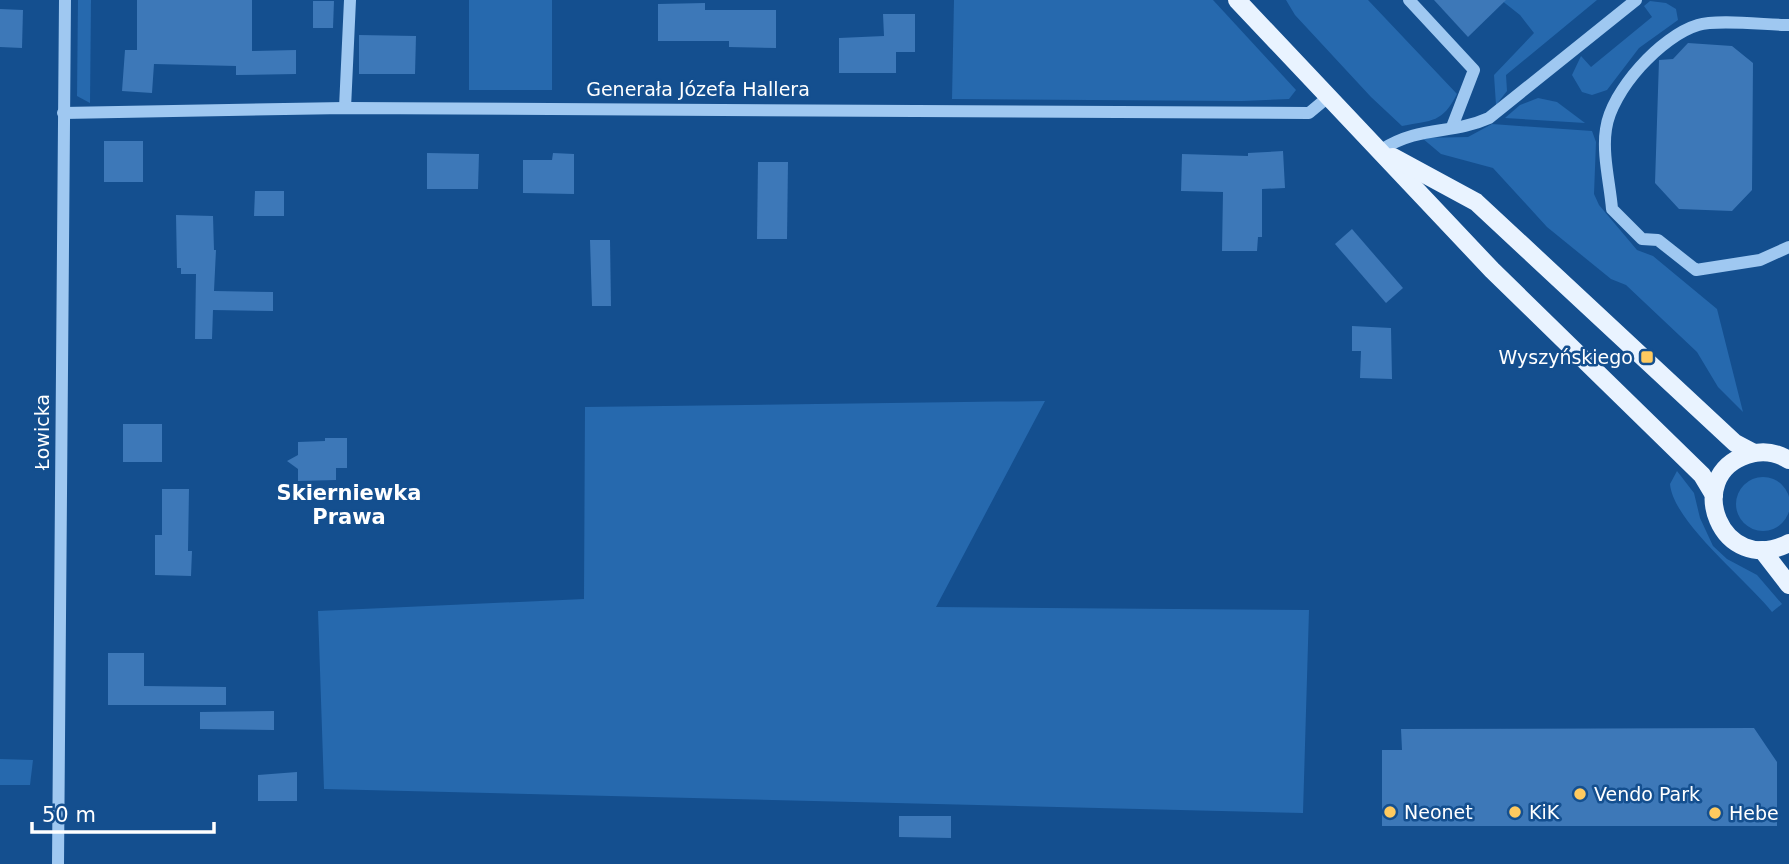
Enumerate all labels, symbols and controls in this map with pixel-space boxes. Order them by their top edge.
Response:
street label: Generała Józefa Hallera [586,78,810,100]
place label: Wyszyńskiego [1499,346,1633,368]
marker: Wyszyńskiego [1639,349,1655,365]
street label: Łowicka [31,394,53,471]
district label: Skierniewka Prawa [277,481,421,529]
place label: Vendo Park [1594,783,1700,805]
marker: Vendo Park [1572,786,1588,802]
scale bar [32,790,214,834]
place label: Neonet [1404,801,1473,823]
place label: KiK [1529,801,1560,823]
place label: Hebe [1729,802,1779,824]
text: 50 m [42,803,96,827]
marker: Neonet [1382,804,1398,820]
marker: KiK [1507,804,1523,820]
marker: Hebe [1707,805,1723,821]

